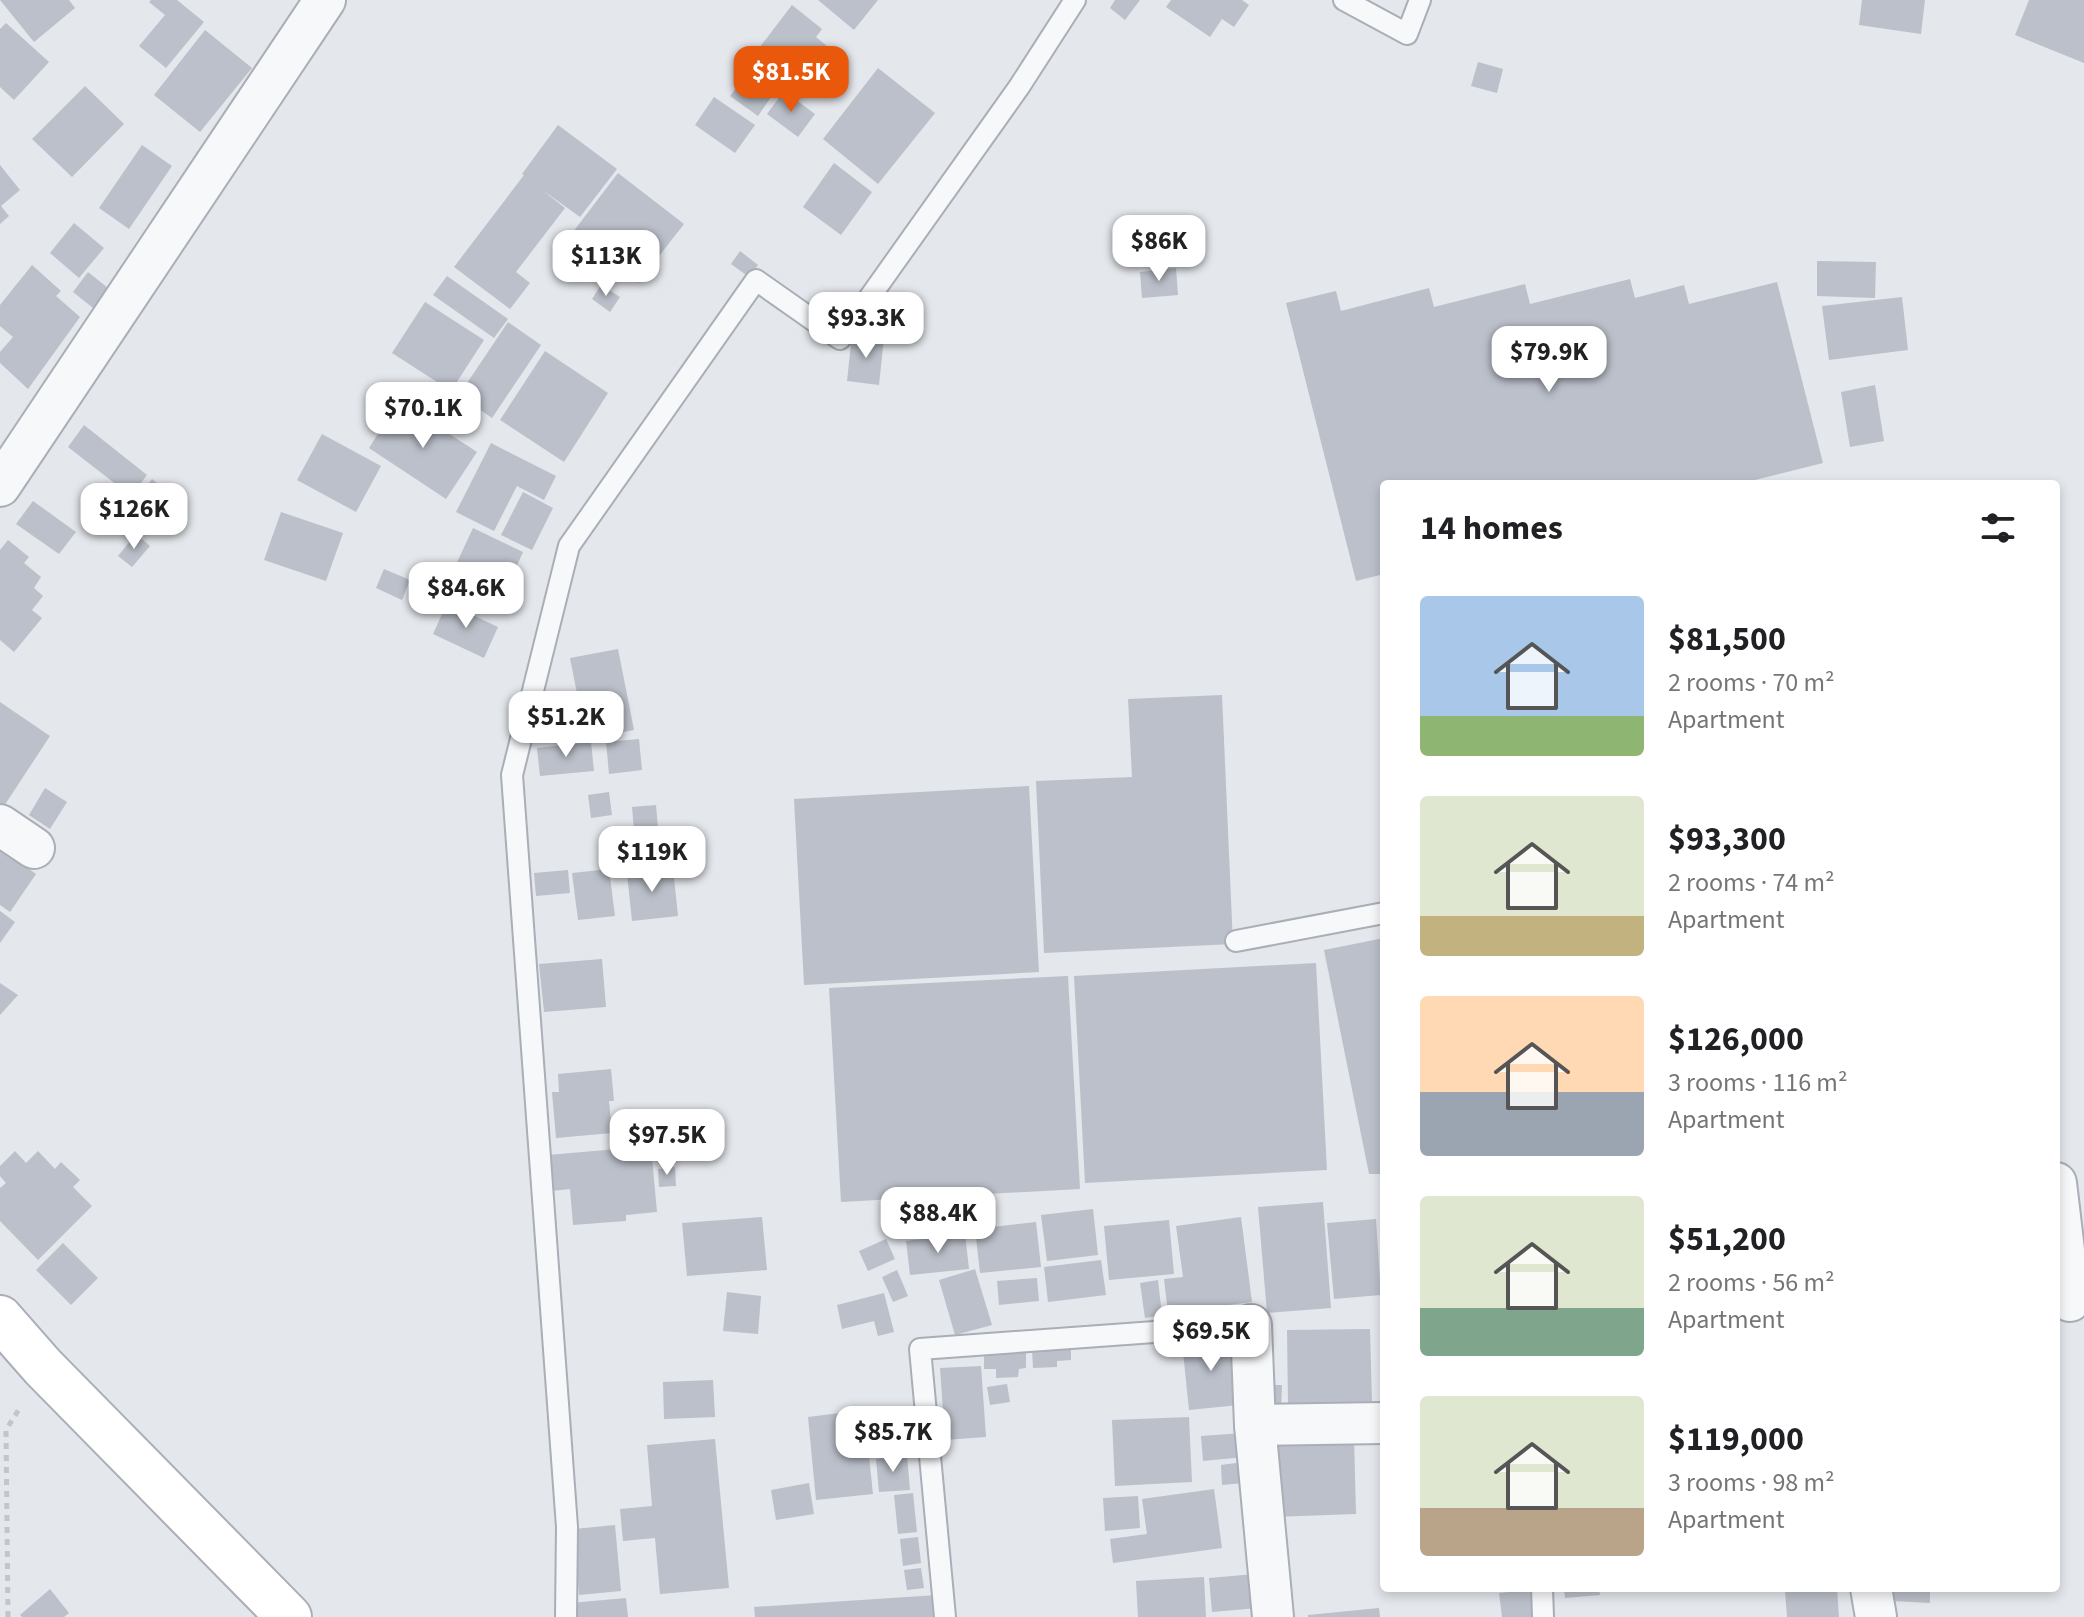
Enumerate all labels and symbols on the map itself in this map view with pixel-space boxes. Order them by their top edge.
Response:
pin: $81.5K [726,46,856,114]
pin: $86K [1112,215,1206,283]
pin: $113K [550,230,662,298]
pin: $93.3K [801,292,931,360]
pin: $79.9K [1484,326,1614,394]
pin: $70.1K [358,382,488,450]
pin: $126K [78,483,190,551]
pin: $84.6K [401,562,531,630]
pin: $51.2K [501,691,631,759]
pin: $119K [596,826,708,894]
pin: $97.5K [602,1109,732,1177]
pin: $88.4K [873,1187,1003,1255]
pin: $69.5K [1146,1305,1276,1373]
pin: $85.7K [828,1406,958,1474]

